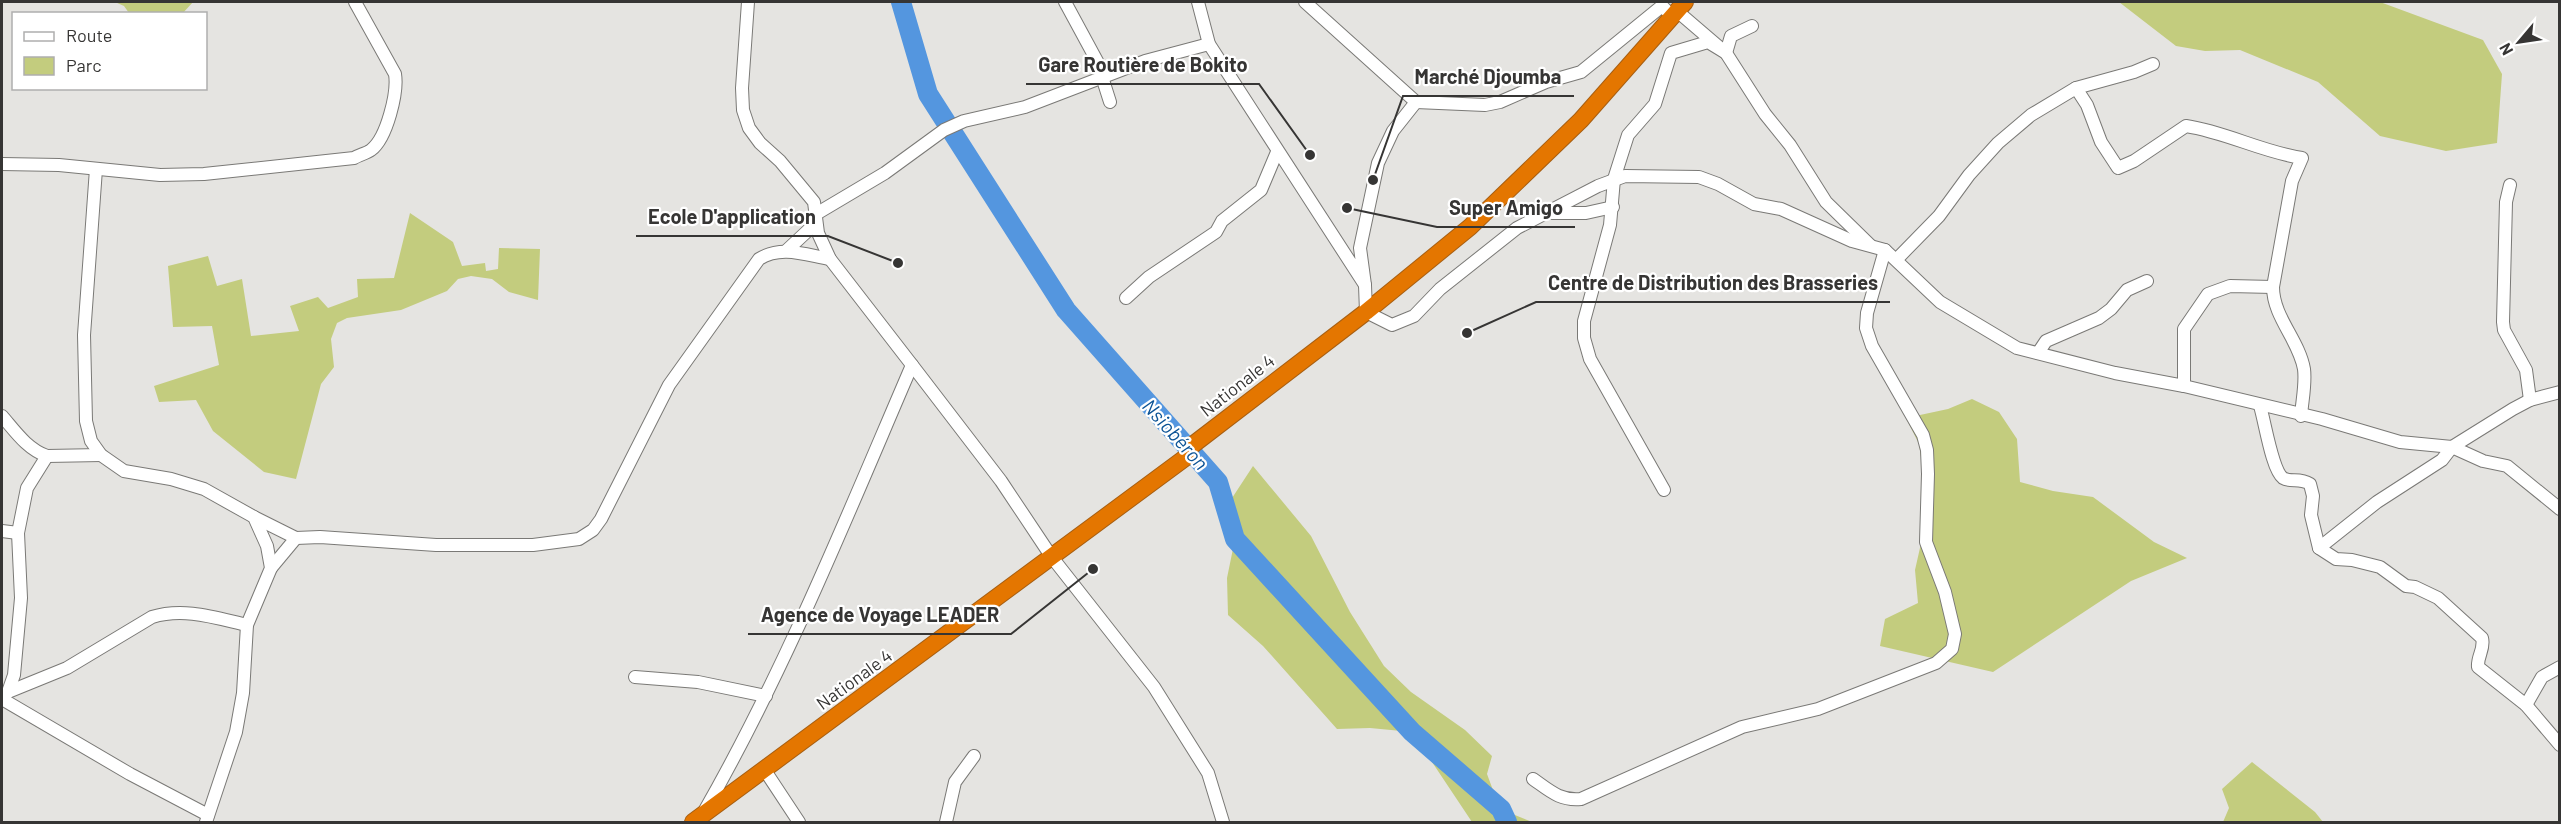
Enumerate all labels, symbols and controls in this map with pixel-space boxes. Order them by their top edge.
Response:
legend [12,12,207,90]
north arrow [2489,12,2549,72]
text: Route [66,24,112,46]
text: N [2495,40,2516,59]
callout: Gare Routière de Bokito [1026,46,1259,84]
text: Gare Routière de Bokito [1038,52,1248,76]
text: Parc [66,54,102,76]
callout: Marché Djoumba [1403,58,1574,96]
text: Marché Djoumba [1415,64,1561,88]
callout: Super Amigo [1437,189,1575,227]
text: Super Amigo [1449,195,1563,219]
callout: Ecole D'application [636,198,828,236]
text: Ecole D'application [648,204,816,228]
callout: Centre de Distribution des Brasseries [1536,264,1890,302]
text: Centre de Distribution des Brasseries [1548,270,1878,294]
street label: Nationale 4 [1195,349,1279,421]
water label: Nsiobéron [1138,394,1214,474]
callout: Agence de Voyage LEADER [748,596,1011,634]
text: Agence de Voyage LEADER [761,602,999,626]
street label: Nationale 4 [812,644,896,714]

